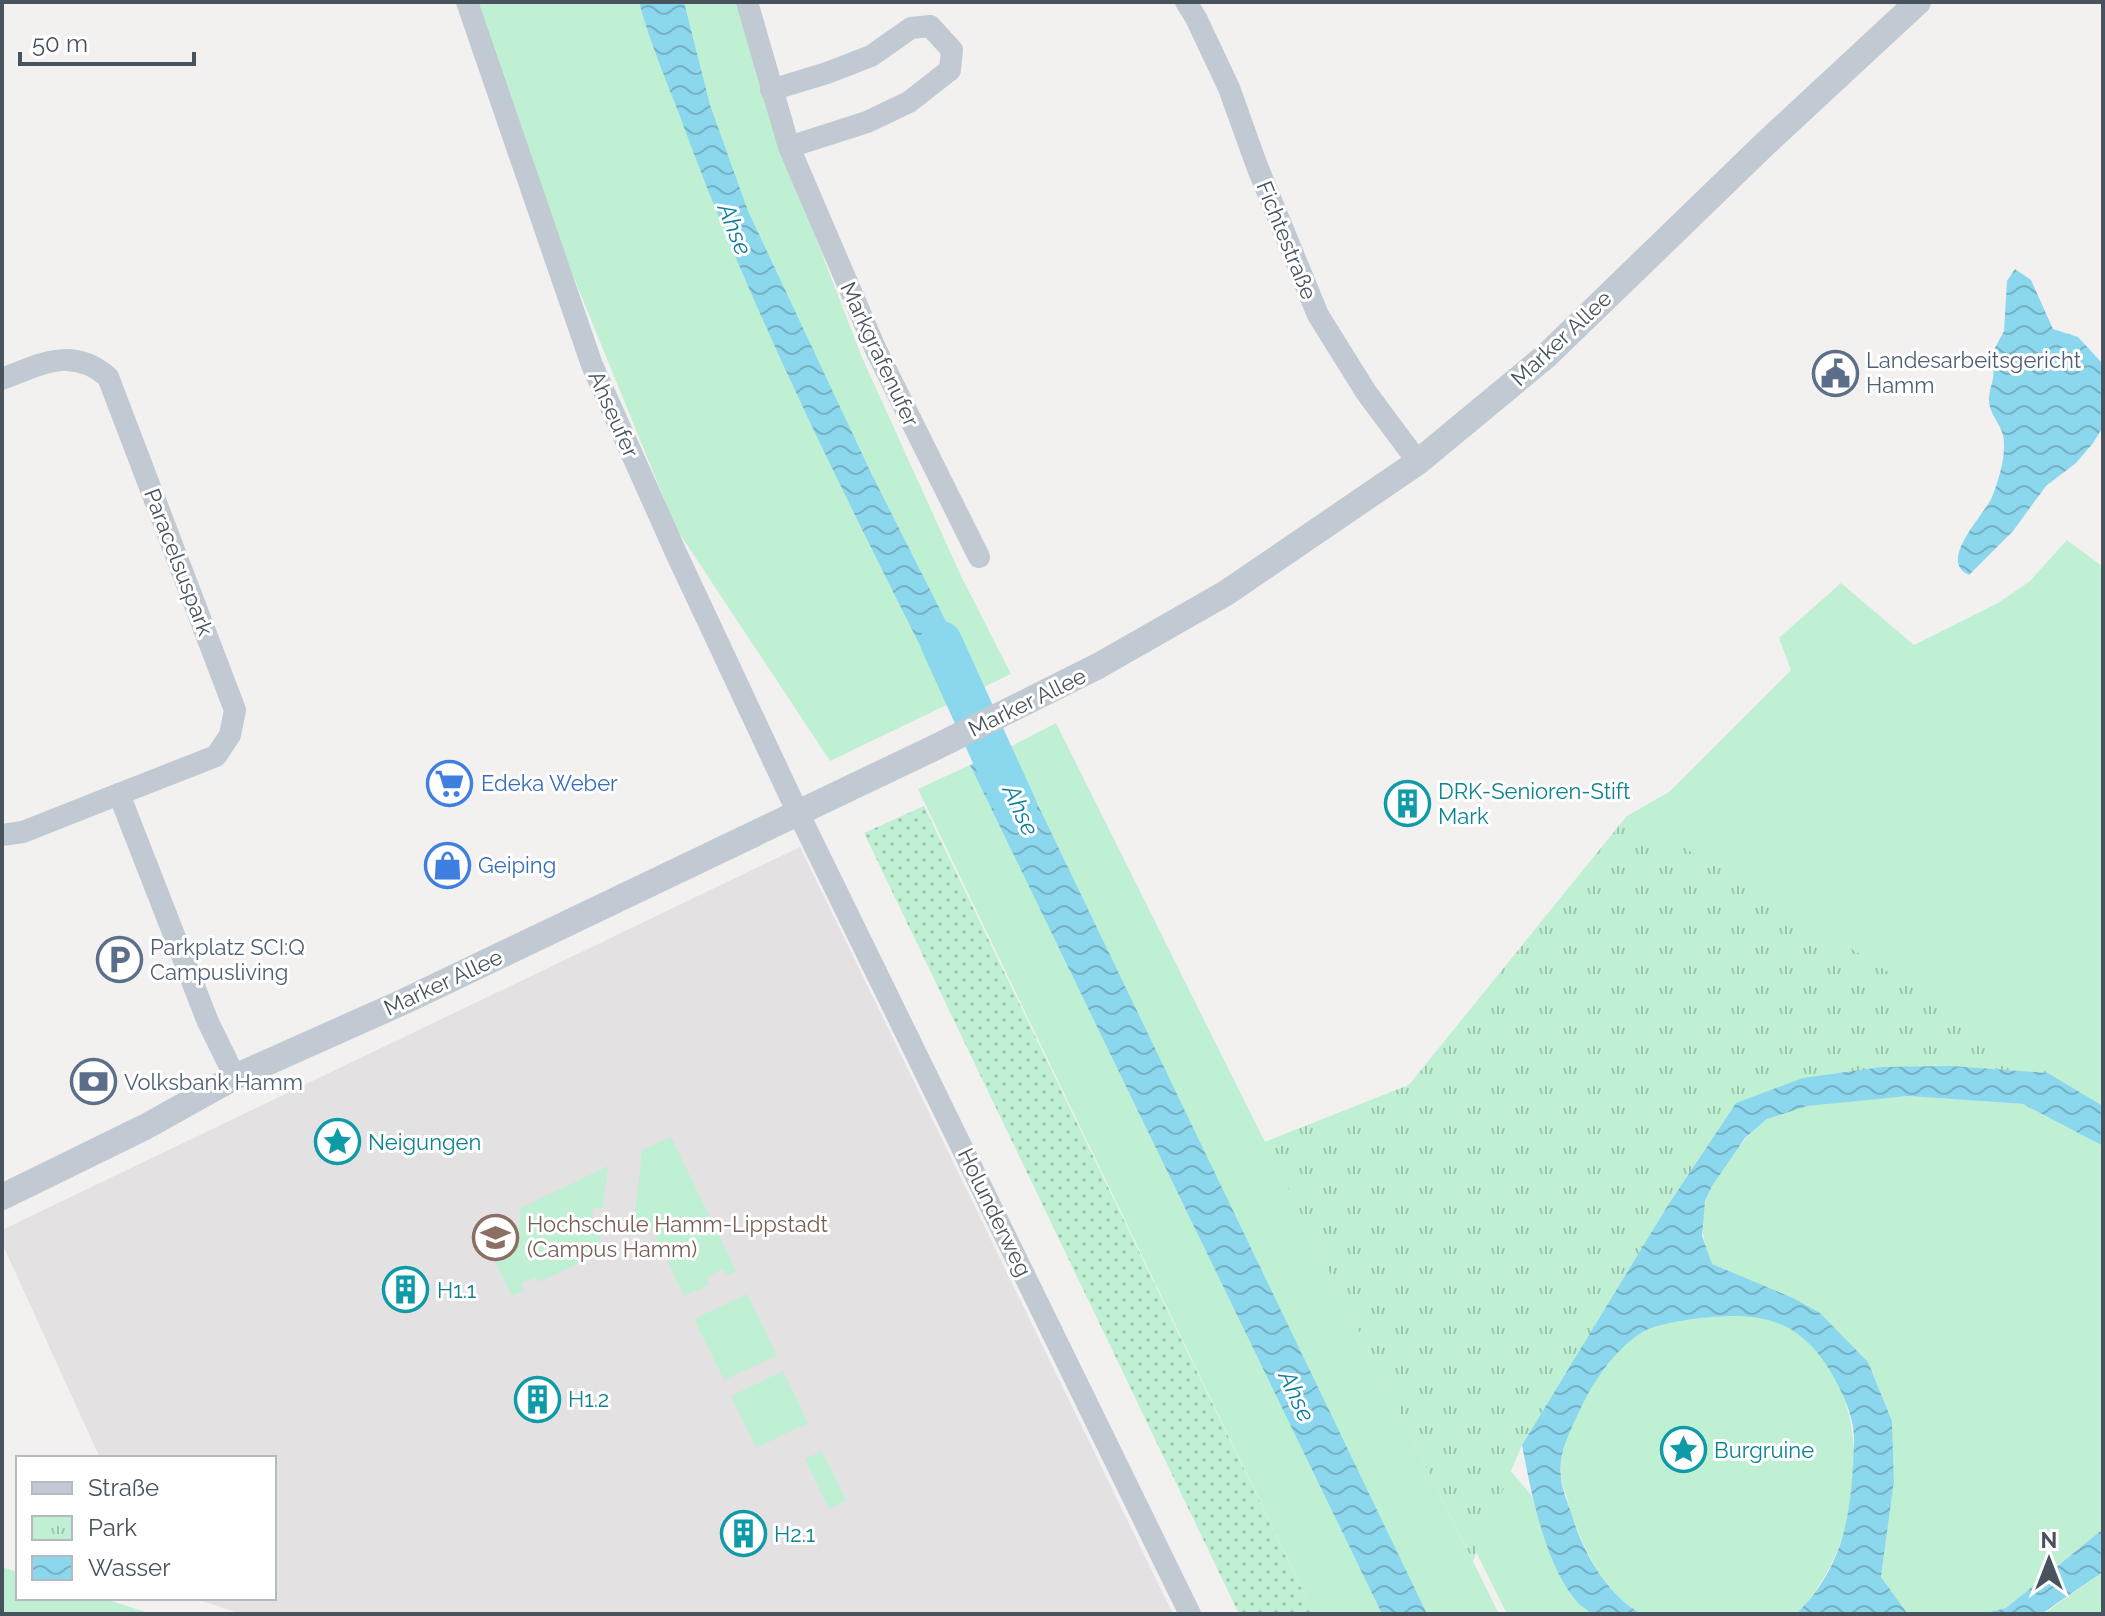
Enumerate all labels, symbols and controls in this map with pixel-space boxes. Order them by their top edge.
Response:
scale bar [20,16,194,66]
text: 50 m [32,29,88,58]
street label: Fichtestraße [1251,177,1323,303]
water label: Ahse [711,197,758,259]
street label: Markgrafenufer [835,278,925,431]
street label: Marker Allee [1505,285,1617,391]
place label: Landesarbeitsgericht Hamm [1866,347,2082,398]
public building icon: Landesarbeitsgericht Hamm [1811,349,1859,397]
street label: Ahseufer [583,367,645,461]
street label: Paracelsuspark [139,485,219,639]
street label: Marker Allee [964,662,1090,742]
supermarket icon: Edeka Weber [426,759,474,807]
place label: Edeka Weber [481,770,618,796]
water label: Ahse [996,778,1045,840]
place label: DRK-Senioren-Stift Mark [1438,778,1631,829]
building icon: DRK-Senioren-Stift Mark [1383,780,1431,828]
shop icon: Geiping [423,841,471,889]
place label: Geiping [478,852,556,878]
place label: Parkplatz SCI:Q Campusliving [150,934,305,985]
parking icon: Parkplatz SCI:Q Campusliving [95,936,143,984]
street label: Marker Allee [380,943,506,1021]
bank icon: Volksbank Hamm [69,1058,117,1106]
place label: Volksbank Hamm [124,1069,303,1095]
place icon: Neigungen [313,1118,361,1166]
place label: Neigungen [368,1129,481,1155]
street label: Holunderweg [953,1144,1037,1280]
place label: Hochschule Hamm-Lippstadt (Campus Hamm) [527,1211,828,1262]
school or university icon: Hochschule Hamm-Lippstadt (Campus Hamm) [472,1213,520,1261]
building icon: H1.1 [382,1266,430,1314]
place label: H1.1 [437,1277,476,1303]
water label: Ahse [1272,1364,1321,1426]
building icon: H1.2 [513,1375,561,1423]
place label: H1.2 [568,1386,609,1412]
place icon: Burgruine [1659,1426,1707,1474]
place label: Burgruine [1714,1437,1814,1463]
legend [16,1456,276,1600]
text: Straße [88,1473,159,1502]
building icon: H2.1 [719,1510,767,1558]
text: Park [88,1513,137,1542]
north arrow [2009,1520,2089,1600]
place label: H2.1 [774,1521,815,1547]
text: N [2041,1527,2057,1553]
text: Wasser [88,1553,171,1582]

